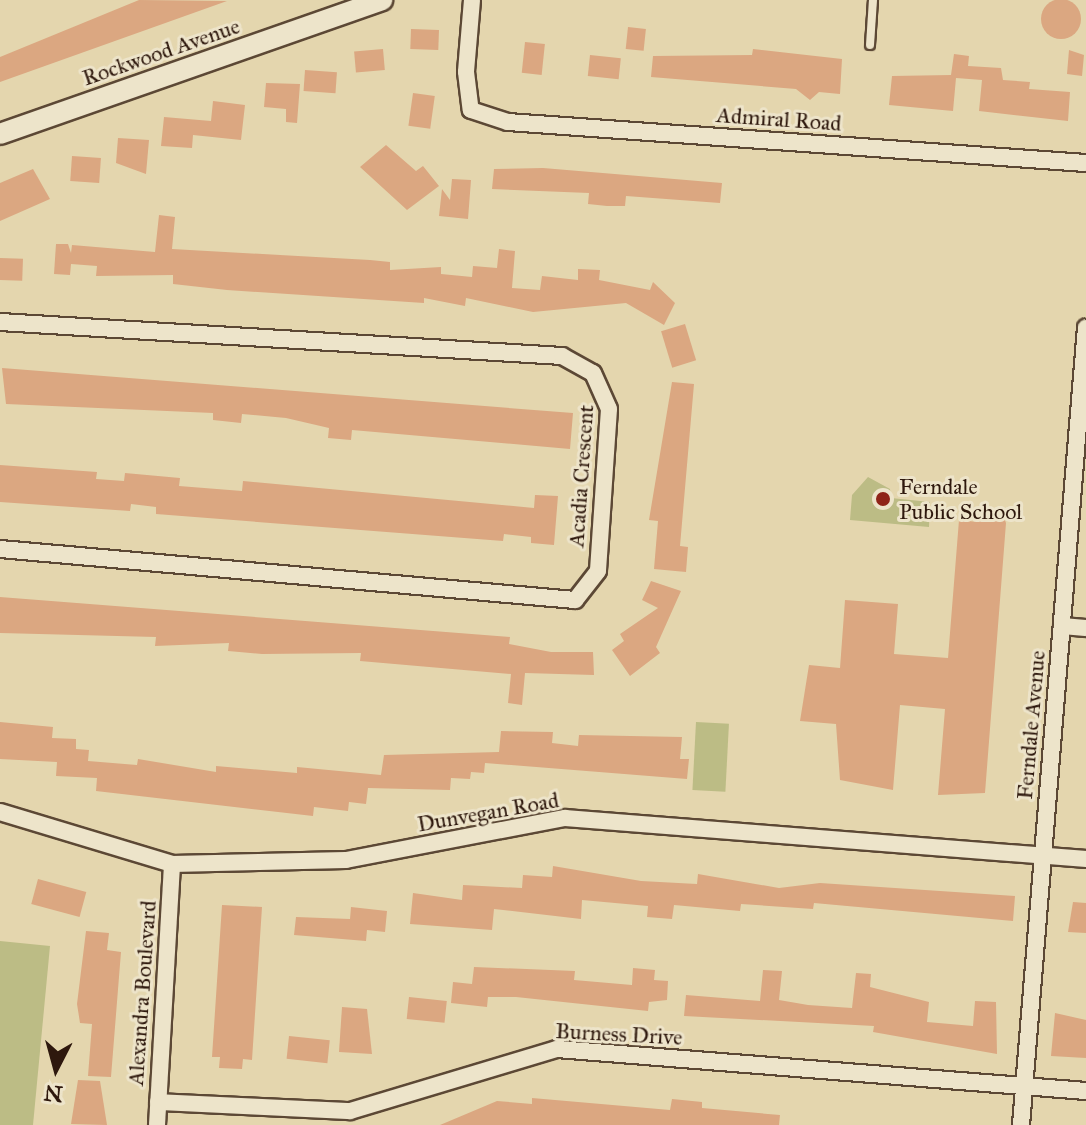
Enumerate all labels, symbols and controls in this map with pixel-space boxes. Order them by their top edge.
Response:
street label: Rockwood Avenue [79,13,243,91]
street label: Admiral Road [716,101,842,137]
street label: Acadia Crescent [563,404,599,548]
place label: Ferndale Public School [899,473,1022,524]
marker: Ferndale Public School [874,490,892,508]
street label: Ferndale Avenue [1011,649,1051,801]
street label: Dunvegan Road [415,787,561,837]
street label: Alexandra Boulevard [122,900,162,1086]
street label: Burness Drive [555,1017,683,1051]
north arrow [16,1029,96,1109]
text: N [43,1079,64,1108]

